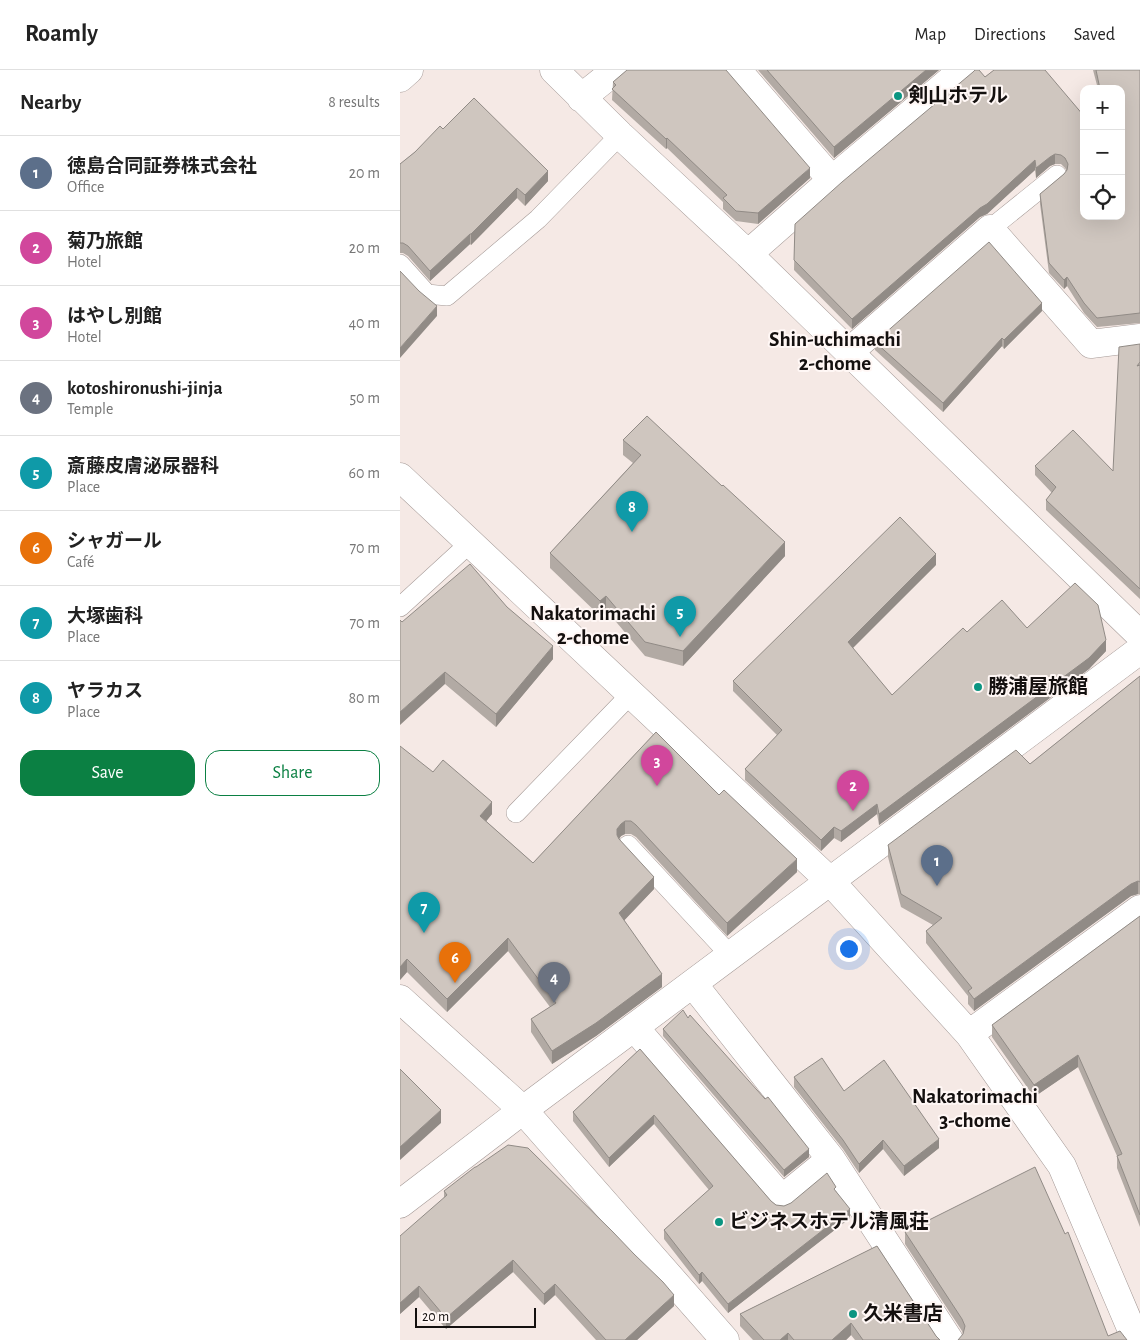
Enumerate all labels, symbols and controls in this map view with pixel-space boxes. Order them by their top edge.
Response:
text: Roamly [25,22,98,46]
text: Map [915,26,946,44]
text: Directions [974,26,1046,44]
text: Saved [1074,26,1115,44]
place label: 剣山ホテル [908,85,1008,106]
map controls [1080,85,1125,220]
button: + [1080,85,1125,130]
marker: 剣山ホテル [892,90,904,102]
text: Nearby [20,92,81,113]
text: 8 results [328,94,380,110]
button: − [1080,130,1125,175]
text: 徳島合同証券株式会社 [67,157,257,176]
text: 1 [33,165,39,181]
text: 20 m [349,165,380,181]
button: locate [1080,175,1125,220]
text: Office [67,179,104,195]
text: 菊乃旅館 [67,232,143,251]
text: 2 [32,240,40,256]
text: 20 m [349,240,380,256]
text: Hotel [67,254,102,270]
text: はやし別館 [67,307,162,326]
text: 3 [33,315,39,331]
text: 40 m [348,315,380,331]
text: Hotel [67,329,102,345]
district label: Shin-uchimachi 2-chome [769,329,901,374]
text: kotoshironushi-jinja [67,379,223,398]
text: 4 [32,390,40,406]
text: 50 m [349,390,380,406]
text: Temple [67,401,113,417]
text: 斎藤皮膚泌尿器科 [67,457,219,476]
text: 5 [33,465,39,481]
text: 60 m [349,465,380,481]
text: Place [67,479,100,495]
pin: 8 [616,491,648,532]
text: シャガール [67,532,162,551]
text: 6 [32,540,40,556]
text: 70 m [349,540,380,556]
text: Café [67,554,95,570]
pin: 5 [664,596,696,637]
district label: Nakatorimachi 2-chome [530,603,656,648]
text: 大塚歯科 [67,607,143,626]
text: 7 [33,615,39,631]
text: 70 m [349,615,380,631]
text: Place [67,629,100,645]
place label: 勝浦屋旅館 [988,675,1088,697]
marker: 勝浦屋旅館 [972,681,984,693]
text: ヤラカス [67,682,143,701]
text: 8 [32,690,40,706]
text: 80 m [349,690,380,706]
text: Place [67,704,100,720]
pin: 3 [641,745,673,786]
button: Save [20,750,195,796]
button: Share [205,750,380,796]
pin: 2 [837,770,869,811]
pin: 1 [921,845,953,886]
pin: 7 [408,892,440,933]
your location [836,936,862,962]
pin: 6 [439,942,471,983]
pin: 4 [538,962,570,1003]
district label: Nakatorimachi 3-chome [912,1086,1038,1131]
place label: ビジネスホテル清風荘 [729,1210,929,1232]
marker: ビジネスホテル清風荘 [713,1216,725,1228]
place label: 久米書店 [863,1303,943,1324]
scale bar [415,1305,536,1328]
marker: 久米書店 [847,1308,859,1320]
text: 20 m [422,1310,449,1324]

